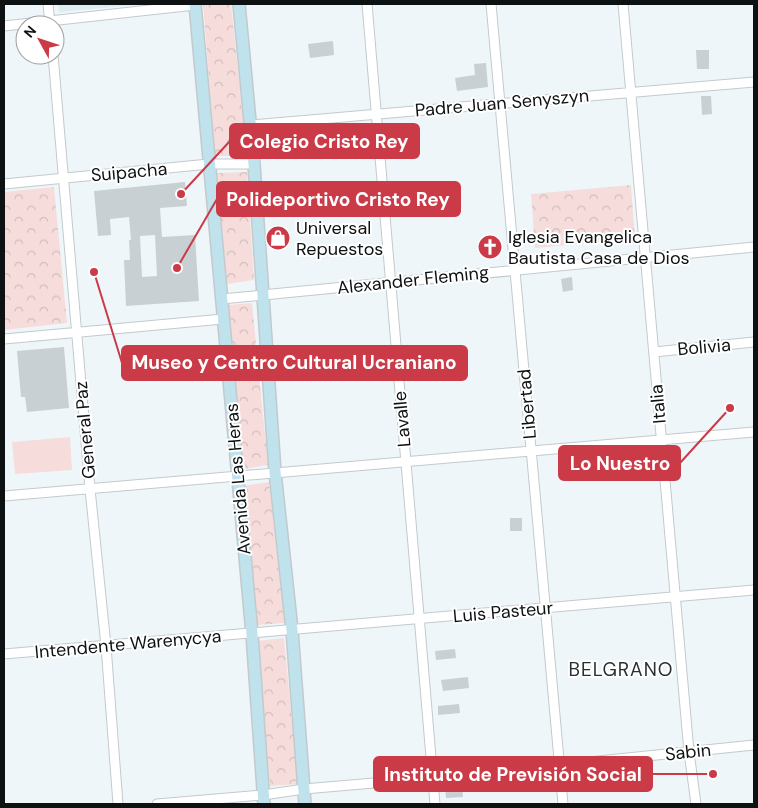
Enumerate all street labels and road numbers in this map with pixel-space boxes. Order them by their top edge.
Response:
street label: Padre Juan Senyszyn [414,83,590,123]
street label: Suipacha [90,157,168,187]
street label: Alexander Fleming [336,260,490,300]
street label: Bolivia [676,333,732,361]
street label: Libertad [512,368,542,440]
street label: General Paz [69,380,101,480]
street label: Italia [644,383,672,425]
street label: Lavalle [388,390,416,448]
street label: Avenida Las Heras [219,402,257,556]
street label: Luis Pasteur [452,596,554,628]
street label: Intendente Warenycya [34,624,222,664]
street label: Sabin [664,738,712,766]

